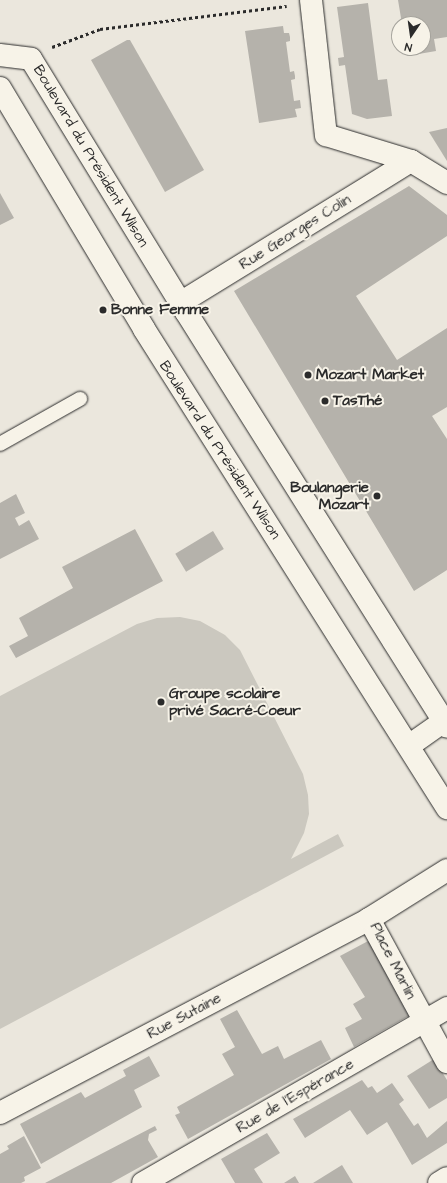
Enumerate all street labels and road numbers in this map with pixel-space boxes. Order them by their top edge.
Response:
street label: Boulevard du Président Wilson [29,62,153,250]
street label: Rue Georges Colin [236,190,354,274]
street label: Boulevard du Président Wilson [155,357,285,543]
street label: Place Marlin [366,920,420,1002]
street label: Rue Sutaine [144,989,224,1043]
street label: Rue de l'Espérance [233,1055,357,1137]

